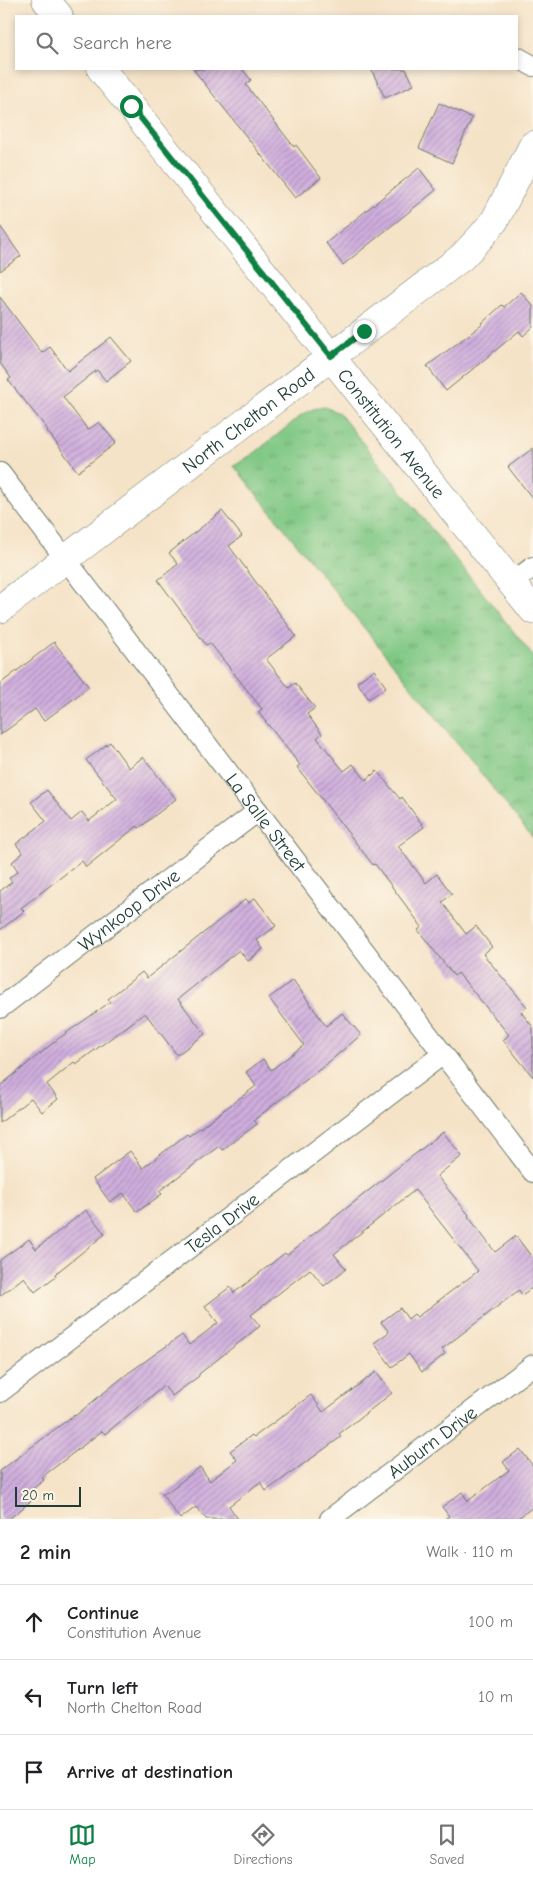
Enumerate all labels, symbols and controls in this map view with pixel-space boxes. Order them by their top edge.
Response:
search box [15,15,518,70]
icon: search [33,29,61,57]
text: Search here [73,32,172,54]
route start [120,95,143,118]
route end [353,320,376,343]
street label: North Chelton Road [178,363,319,478]
street label: Constitution Avenue [333,365,449,503]
street label: La Salle Street [221,769,310,877]
street label: Wynkoop Drive [74,865,184,956]
street label: Tesla Drive [181,1188,264,1259]
street label: Auburn Drive [384,1402,481,1483]
scale bar [15,1484,81,1507]
text: 20 m [22,1487,54,1504]
text: 2 min [20,1540,71,1564]
text: Walk · 110 m [426,1543,513,1561]
text: Continue [67,1602,139,1624]
icon: ahead [20,1608,48,1636]
text: 100 m [469,1613,513,1631]
text: Constitution Avenue [67,1624,201,1642]
text: Turn left [67,1677,138,1699]
icon: left [20,1683,48,1711]
text: 10 m [478,1688,513,1706]
text: North Chelton Road [67,1699,202,1717]
icon: arrive [20,1758,48,1786]
text: Arrive at destination [67,1761,233,1783]
tab: Map [68,1821,96,1868]
tab: Directions [233,1821,293,1868]
tab: Saved [430,1821,465,1868]

